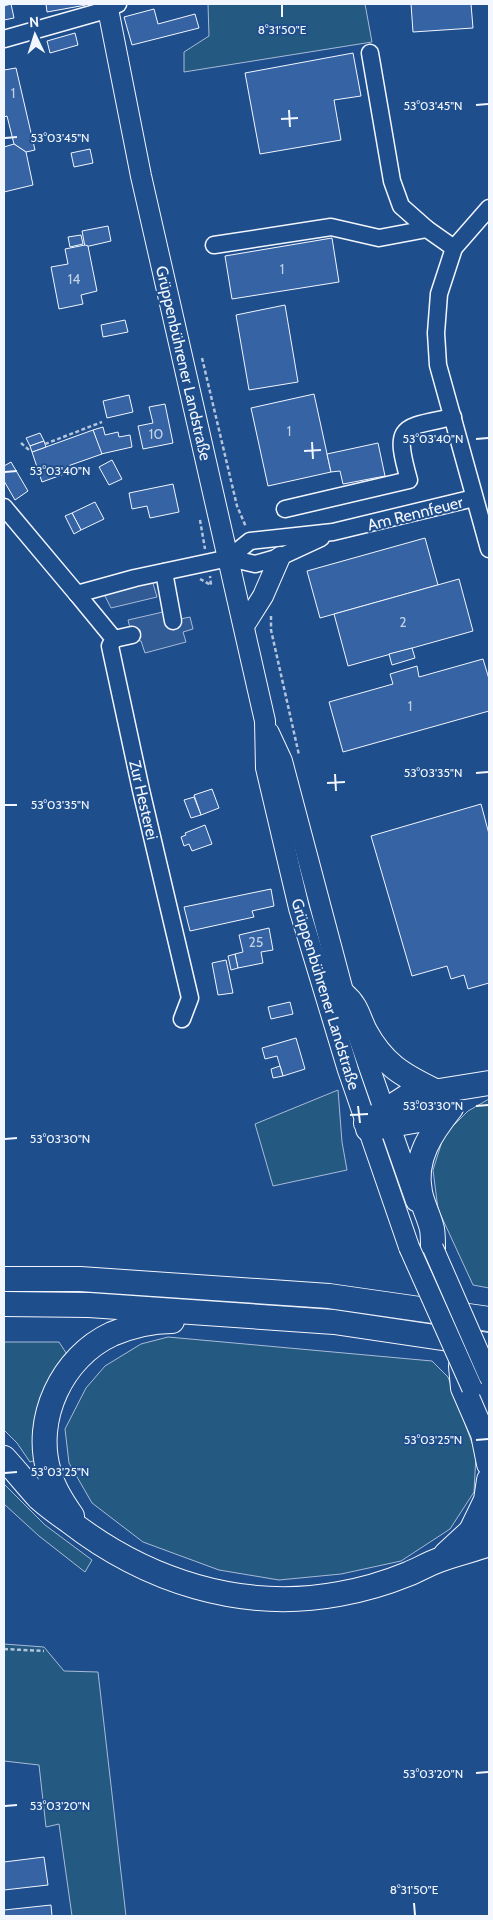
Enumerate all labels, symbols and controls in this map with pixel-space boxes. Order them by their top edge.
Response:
north arrow [10,10,60,60]
text: N [29,13,40,31]
text: 8°31'50"E [258,22,307,37]
house number: 1 [11,84,15,102]
text: 53°03'45"N [404,98,462,113]
text: 53°03'45"N [31,130,89,145]
house number: 1 [280,260,284,278]
street label: Grüppenbührener Landstraße [152,264,215,462]
house number: 14 [68,270,80,288]
house number: 1 [287,422,291,440]
house number: 10 [149,425,163,443]
text: 53°03'40"N [403,431,463,446]
text: 53°03'40"N [30,463,90,478]
street label: Am Rennfeuer [365,492,466,535]
house number: 2 [399,613,407,631]
house number: 1 [408,697,412,715]
street label: Zur Hesterei [125,758,162,842]
text: 53°03'35"N [404,765,462,780]
text: 53°03'35"N [31,797,89,812]
street label: Grüppenbührener Landstraße [287,896,364,1092]
house number: 25 [249,933,263,951]
text: 53°03'30"N [403,1098,463,1113]
text: 53°03'30"N [30,1131,90,1146]
text: 53°03'25"N [404,1432,462,1447]
text: 53°03'25"N [31,1464,89,1479]
text: 53°03'20"N [403,1766,463,1781]
text: 53°03'20"N [30,1798,90,1813]
text: 8°31'50"E [390,1882,439,1897]

